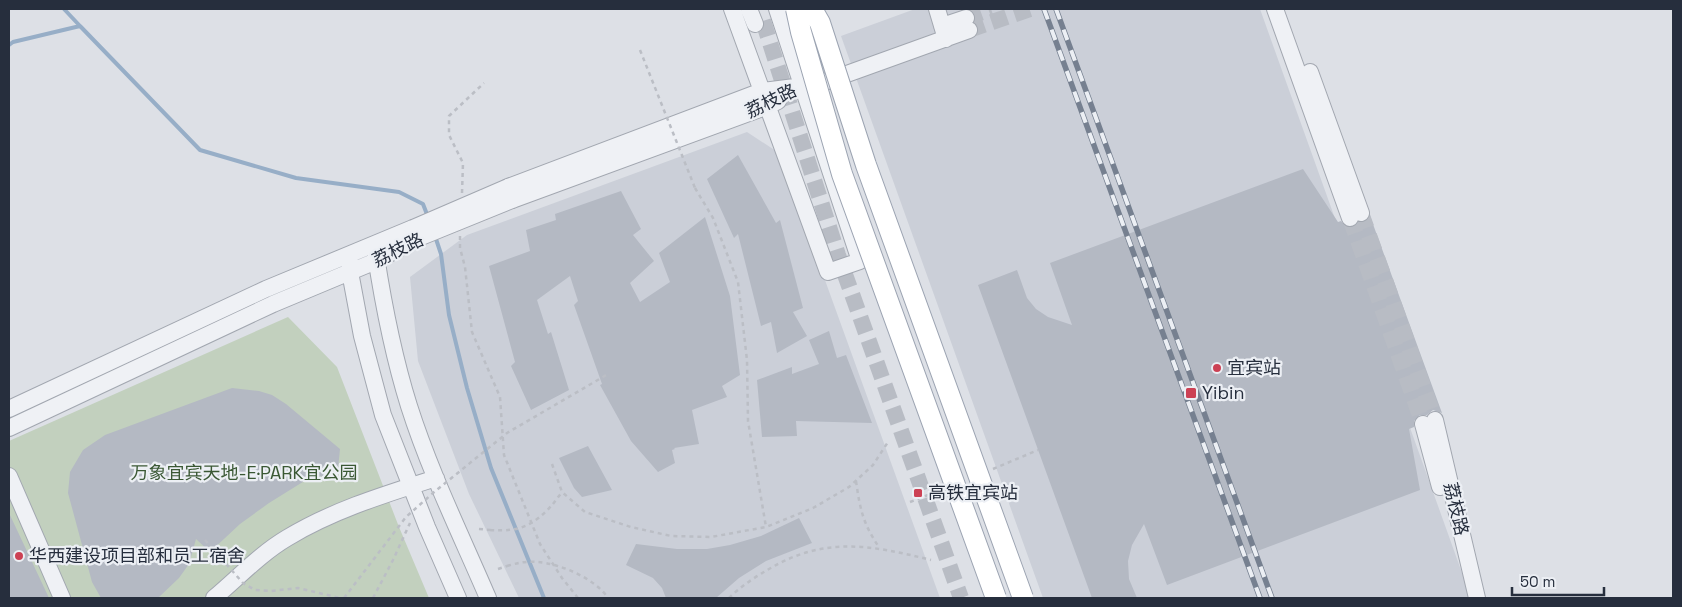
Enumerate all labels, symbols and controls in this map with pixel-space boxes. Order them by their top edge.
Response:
street label: 荔枝路 [741,78,800,123]
street label: 荔枝路 [368,227,427,272]
place label: 宜宾站 [1227,356,1281,379]
marker: 宜宾站 [1211,362,1223,374]
place label: Yibin [1202,381,1244,404]
marker: Yibin [1184,386,1198,400]
park label: 万象宜宾天地-E·PARK宜公园 [130,461,358,484]
street label: 荔枝路 [1439,480,1474,538]
place label: 高铁宜宾站 [928,481,1018,504]
marker: 高铁宜宾站 [912,487,924,499]
place label: 华西建设项目部和员工宿舍 [29,544,245,567]
marker: 华西建设项目部和员工宿舍 [13,550,25,562]
scale bar [1512,564,1604,596]
text: 50 m [1520,572,1555,591]

